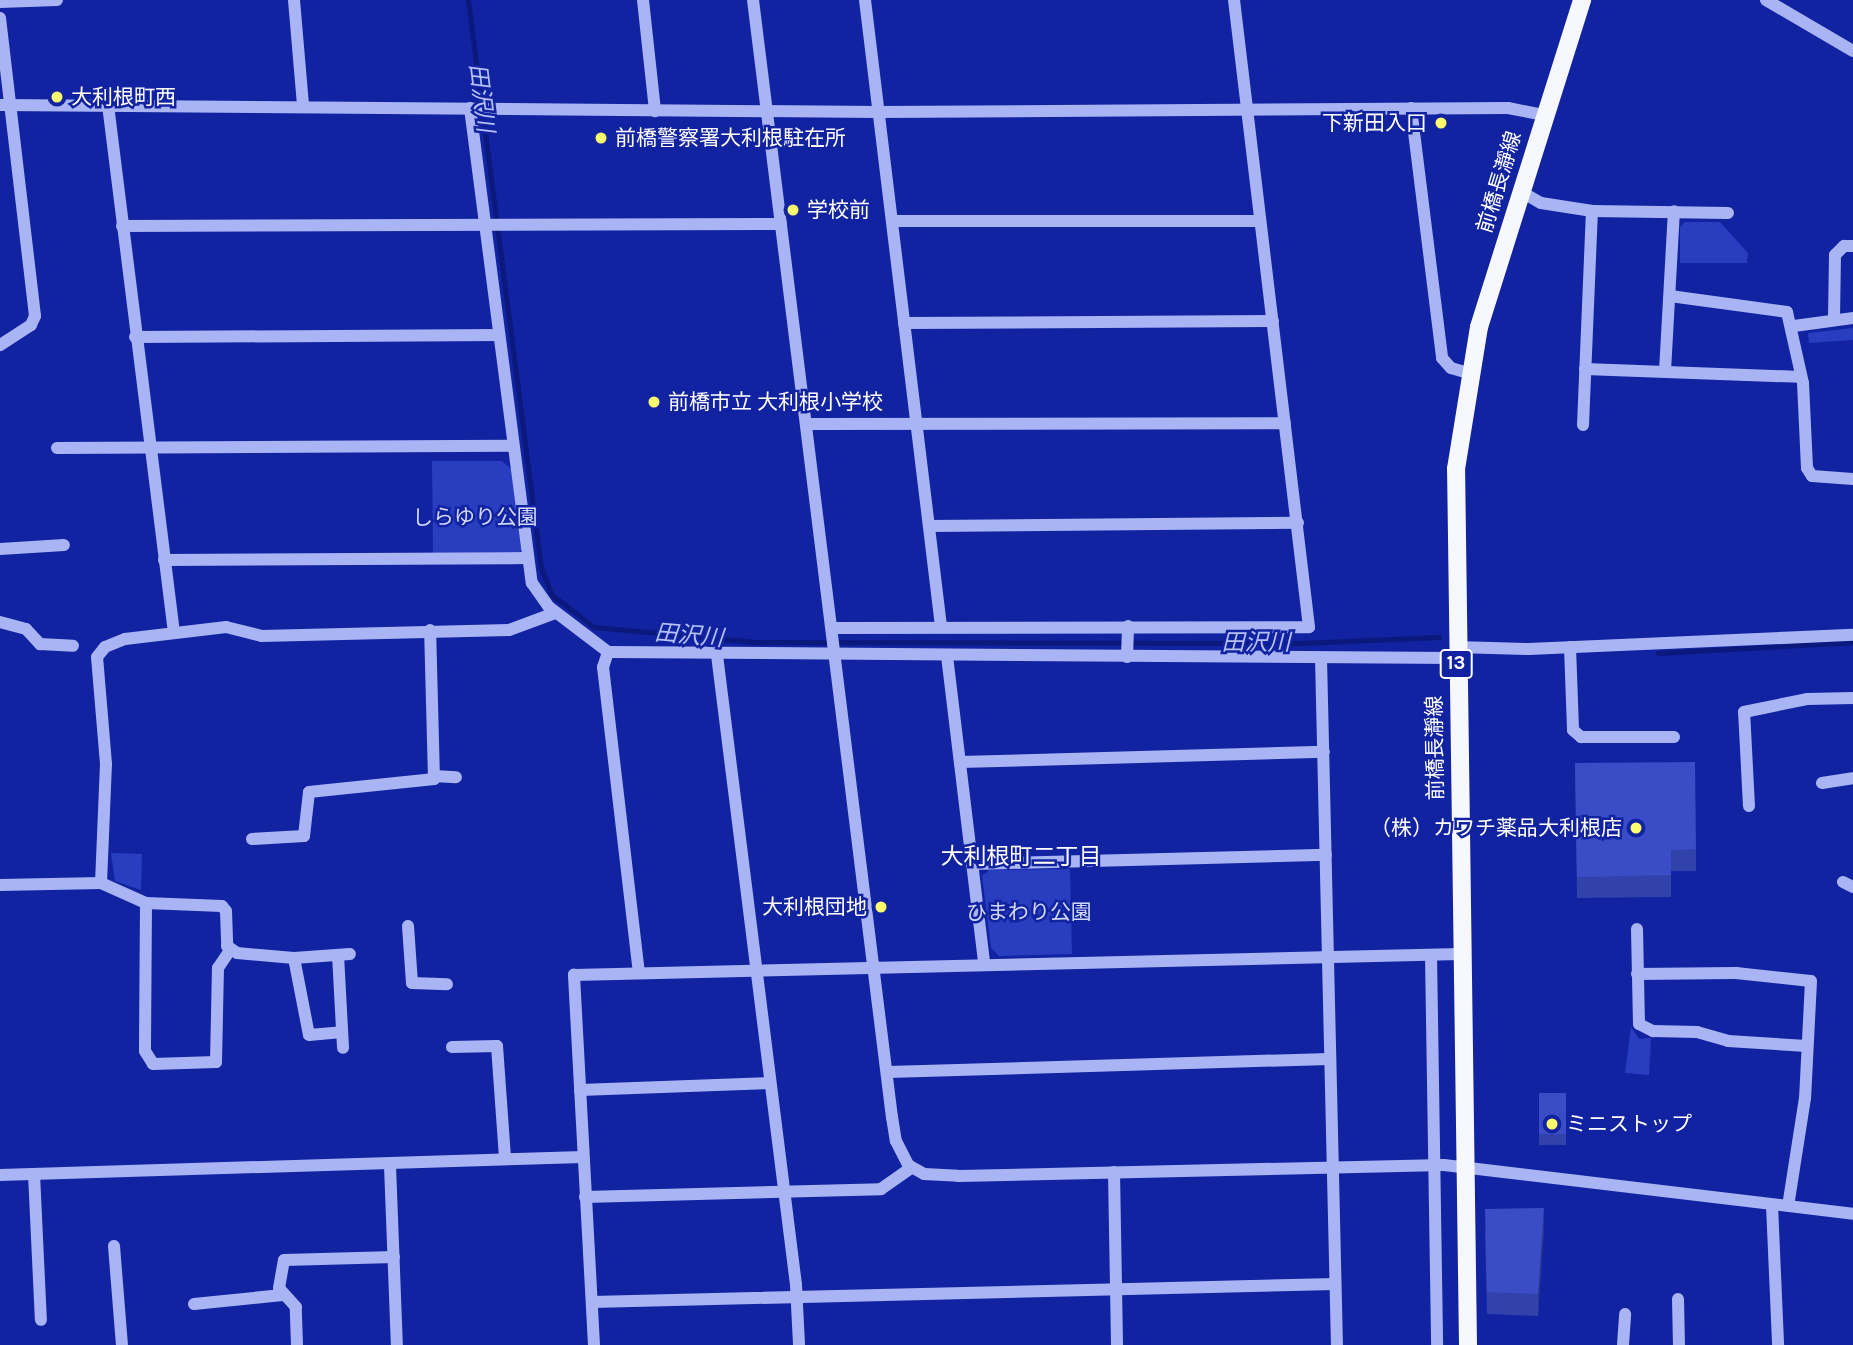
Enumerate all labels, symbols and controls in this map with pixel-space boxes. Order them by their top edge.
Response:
water label: 田沢川 [463,62,499,134]
place label: 大利根町西 [71,84,176,110]
marker: 大利根町西 [49,89,65,105]
place label: 下新田入口 [1322,110,1427,136]
marker: 下新田入口 [1433,115,1449,131]
place label: 前橋警察署大利根駐在所 [615,125,846,151]
street label: 前橋長瀞線 [1472,128,1526,236]
marker: 前橋警察署大利根駐在所 [593,130,609,146]
place label: 学校前 [807,197,870,223]
marker: 学校前 [785,202,801,218]
place label: 前橋市立 大利根小学校 [668,389,883,415]
marker: 前橋市立 大利根小学校 [646,394,662,410]
park label: しらゆり公園 [412,504,538,530]
water label: 田沢川 [653,619,725,653]
water label: 田沢川 [1222,629,1290,657]
road number: 13 [1438,649,1474,680]
street label: 前橋長瀞線 [1421,695,1449,801]
place label: （株）カワチ薬品大利根店 [1370,815,1622,841]
marker: （株）カワチ薬品大利根店 [1628,820,1644,836]
district label: 大利根町二丁目 [941,843,1101,871]
place label: 大利根団地 [762,894,867,920]
marker: 大利根団地 [873,899,889,915]
park label: ひまわり公園 [966,899,1092,925]
place label: ミニストップ [1566,1111,1692,1137]
marker: ミニストップ [1544,1116,1560,1132]

